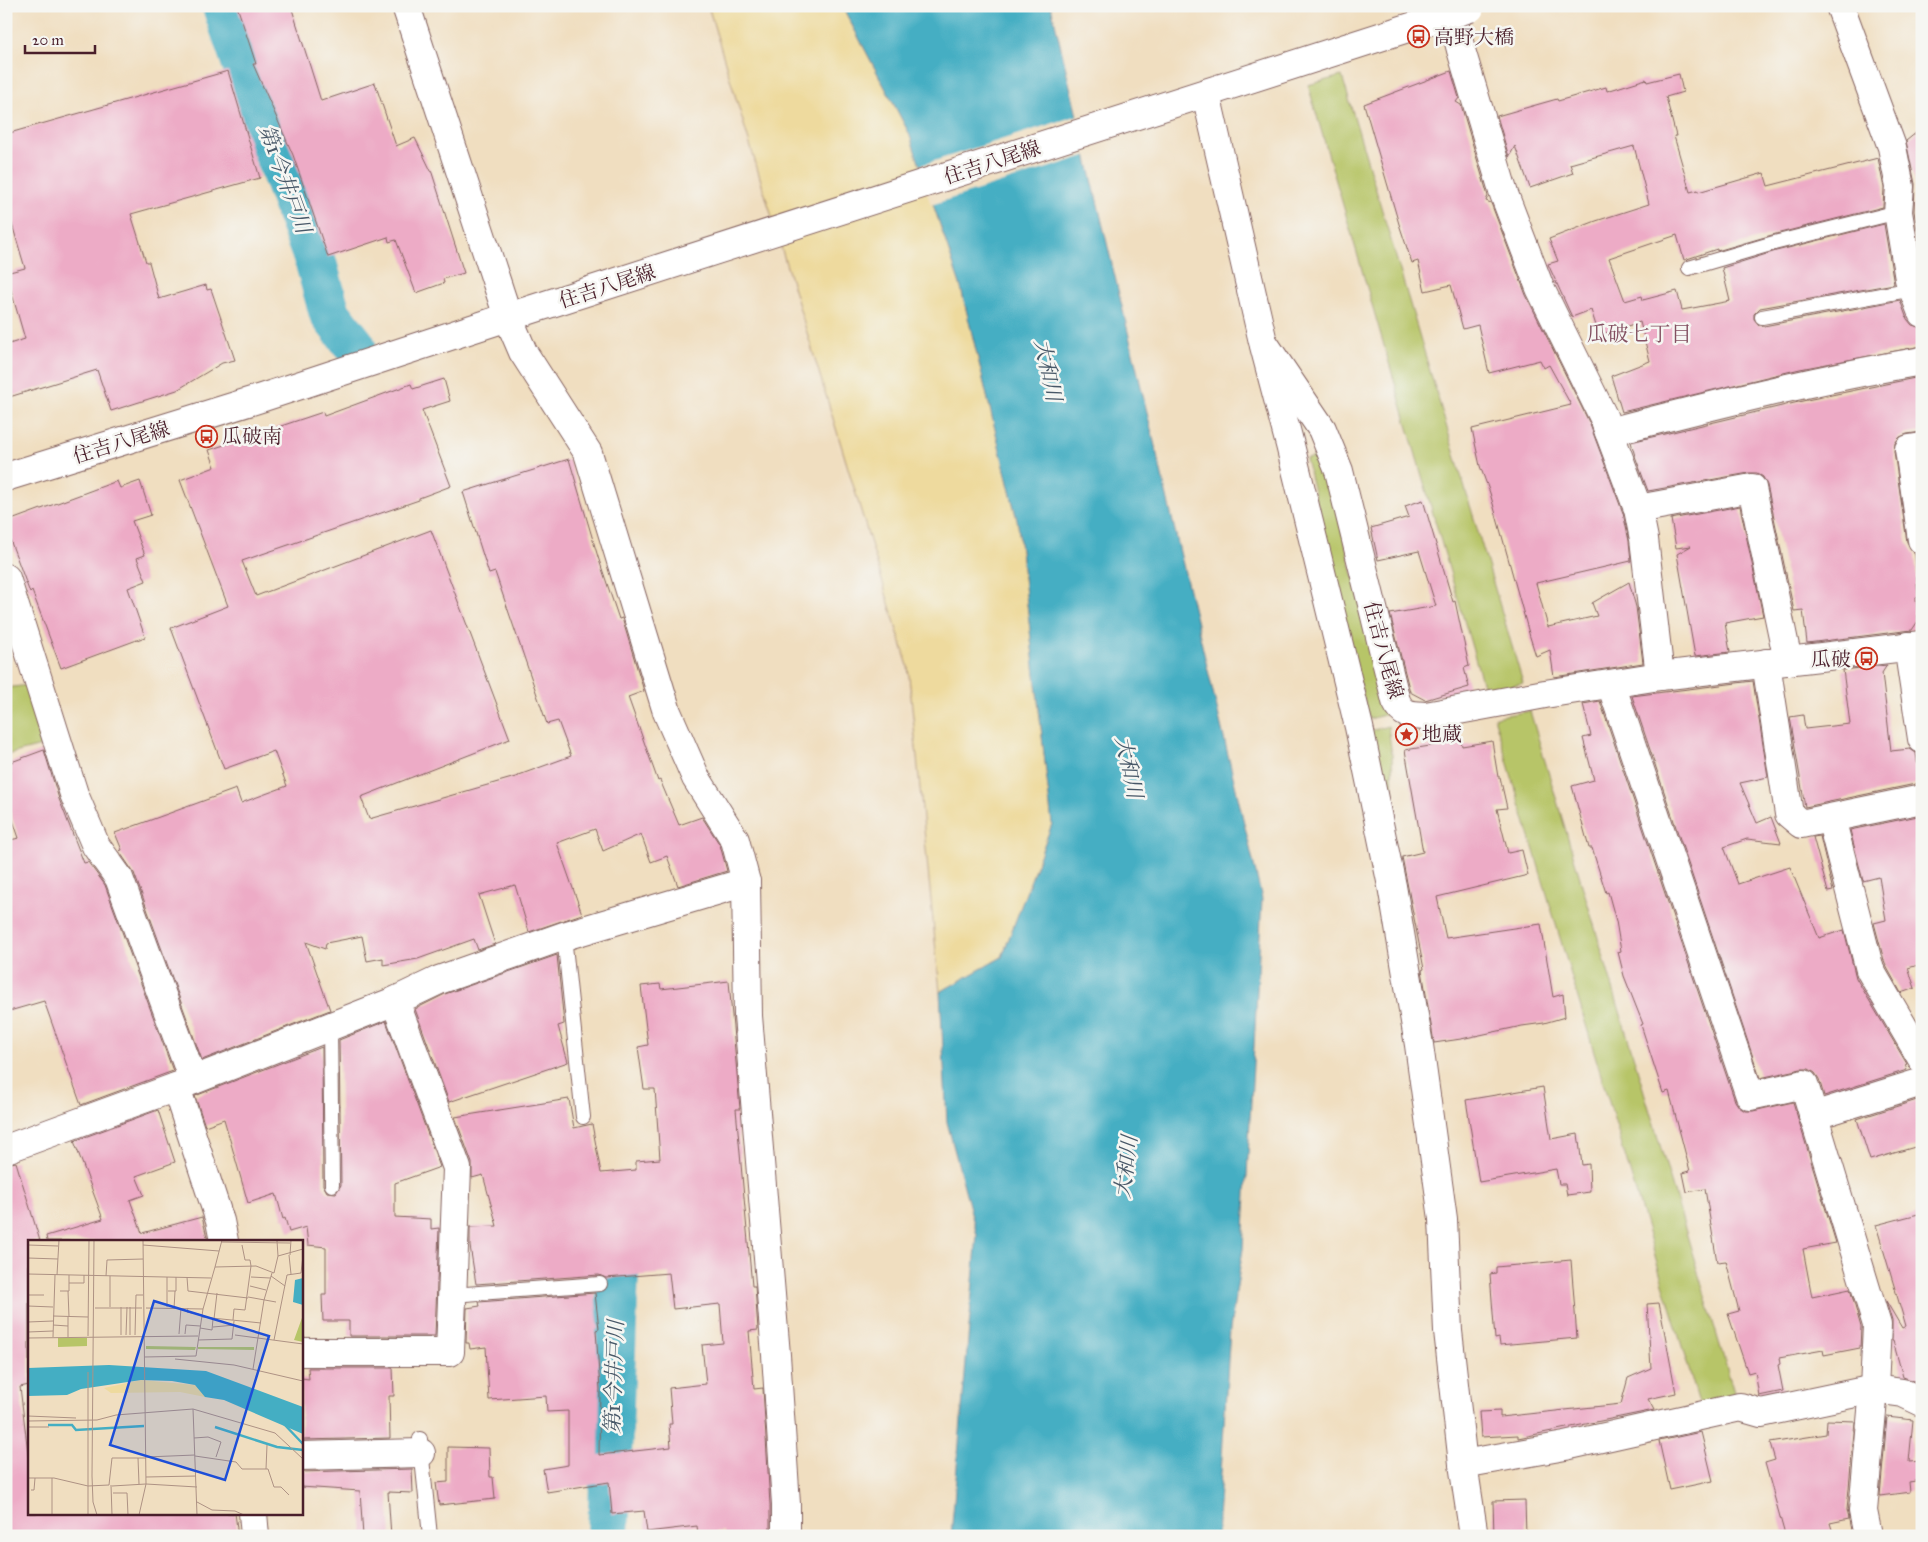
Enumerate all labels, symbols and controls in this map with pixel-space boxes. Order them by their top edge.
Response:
scale bar [25,22,95,54]
bus stop icon: 高野大橋 [1406,25,1430,49]
place label: 高野大橋 [1434,25,1514,49]
text: 20 m [32,31,64,49]
water label: 第1今井戸川 [253,121,317,239]
street label: 住吉八尾線 [941,135,1043,189]
street label: 住吉八尾線 [556,259,658,313]
district label: 瓜破七丁目 [1587,321,1692,347]
water label: 大和川 [1029,336,1068,405]
street label: 住吉八尾線 [70,416,172,468]
bus stop icon: 瓜破南 [194,424,218,448]
place label: 瓜破南 [222,424,282,448]
street label: 住吉八尾線 [1359,599,1409,701]
place label: 瓜破 [1811,647,1851,671]
bus stop icon: 瓜破 [1855,647,1879,671]
place icon: 地蔵 [1394,722,1418,746]
place label: 地蔵 [1422,722,1462,746]
water label: 大和川 [1110,733,1149,802]
water label: 大和川 [1109,1132,1143,1200]
inset map [28,1240,302,1514]
water label: 第1今井戸川 [599,1318,629,1434]

